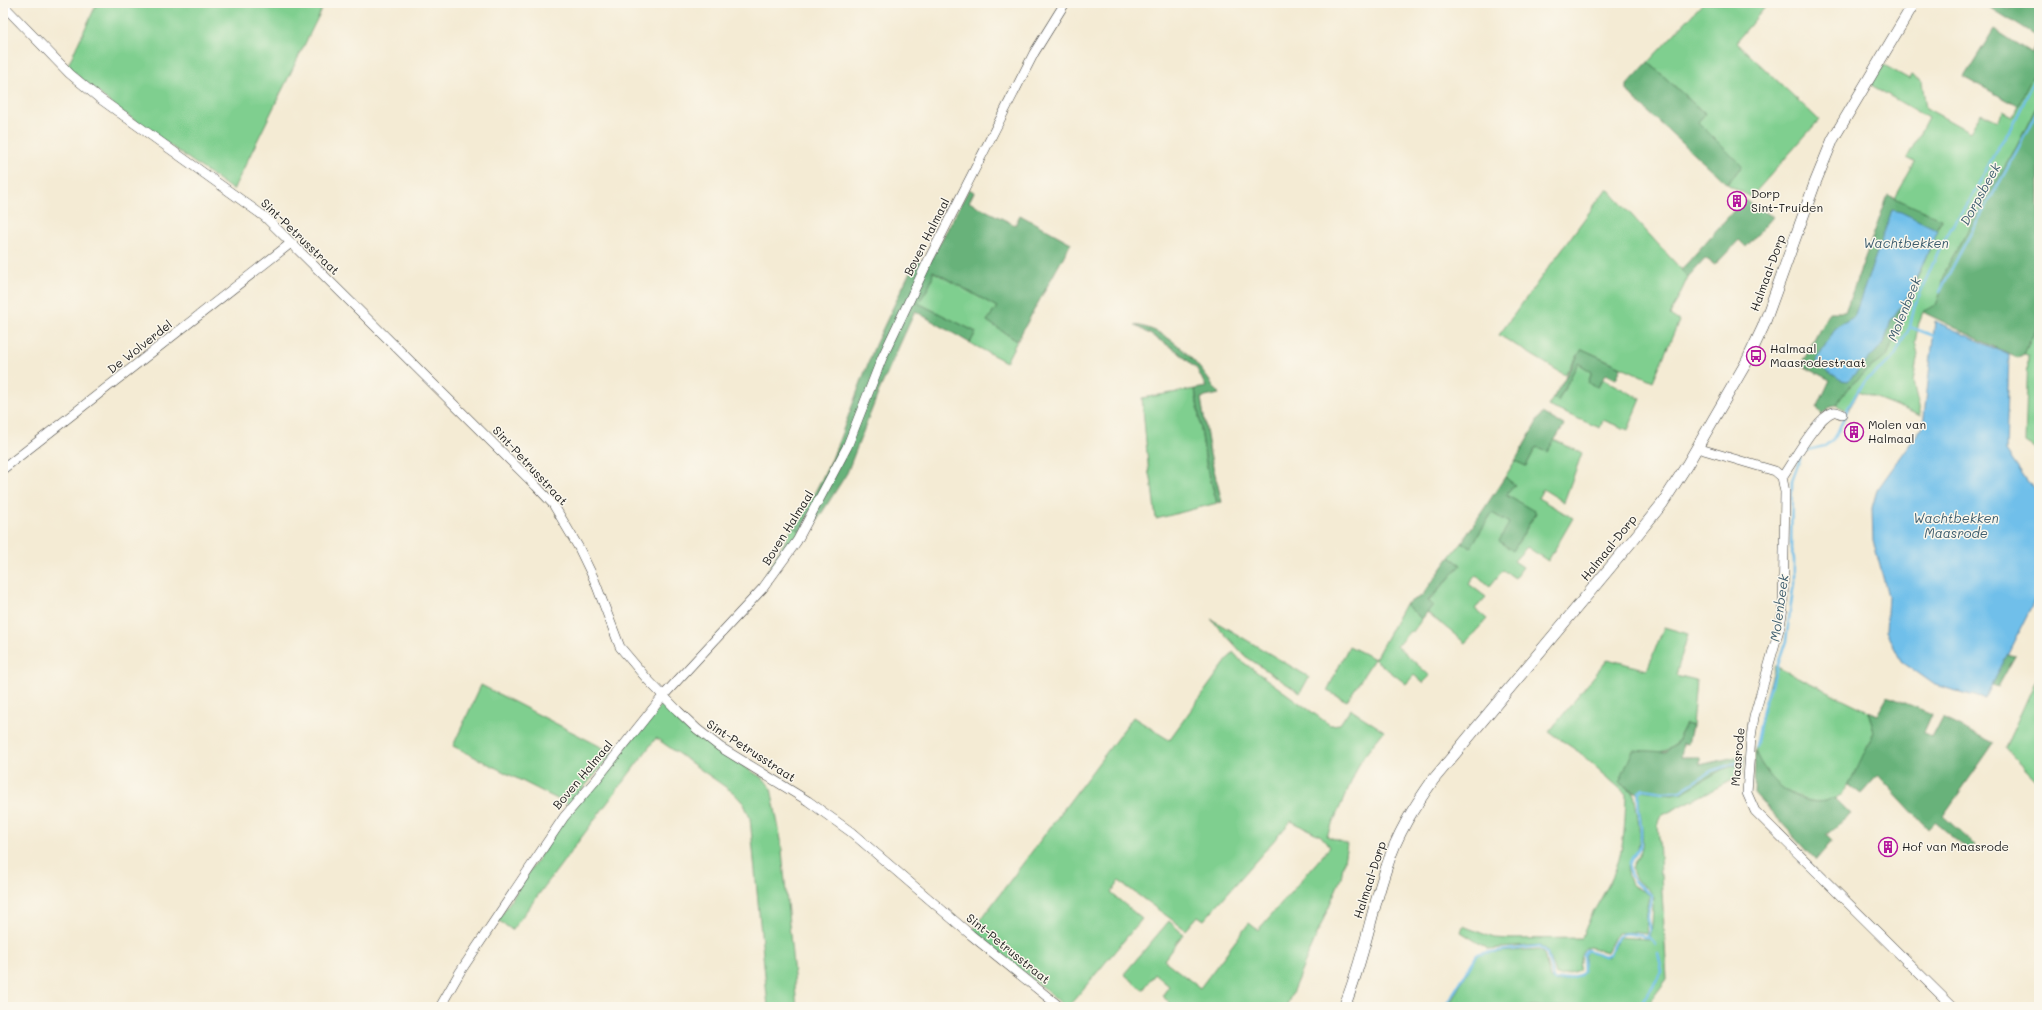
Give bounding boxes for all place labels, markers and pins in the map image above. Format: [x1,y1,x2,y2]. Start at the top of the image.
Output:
place label: Dorp Sint-Truiden [1751,185,1823,215]
building icon: Dorp Sint-Truiden [1726,190,1748,212]
place label: Halmaal Maasrodestraat [1770,340,1866,370]
bus stop icon: Halmaal Maasrodestraat [1745,345,1767,367]
place label: Molen van Halmaal [1868,416,1926,446]
building icon: Molen van Halmaal [1843,421,1865,443]
building icon: Hof van Maasrode [1877,836,1899,858]
place label: Hof van Maasrode [1902,838,2009,854]

